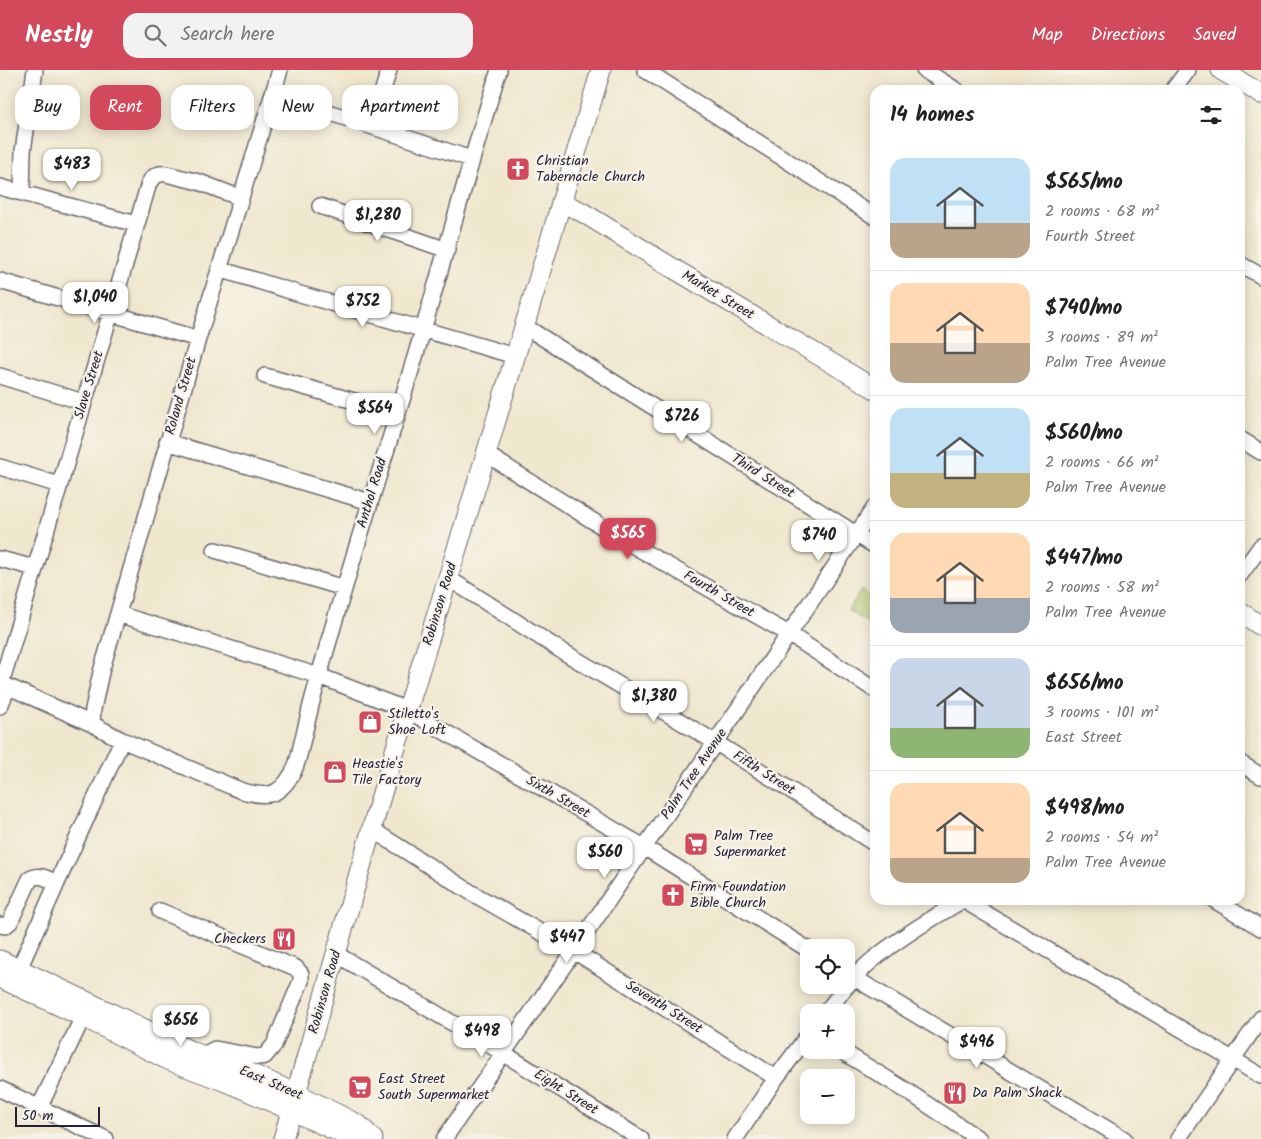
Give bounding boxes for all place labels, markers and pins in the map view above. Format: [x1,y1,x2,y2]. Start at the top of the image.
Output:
pin: $483 [42,148,102,191]
place label: Christian Tabernacle Church [536,150,645,188]
church icon: Christian Tabernacle Church [505,156,531,182]
pin: $1,280 [337,200,419,242]
pin: $1,040 [54,282,136,324]
pin: $752 [333,286,393,328]
pin: $564 [345,392,405,435]
pin: $726 [652,400,712,443]
pin: $565 [598,518,658,560]
pin: $740 [789,520,849,562]
pin: $1,380 [613,680,695,723]
place label: Stiletto's Shoe Loft [388,703,446,741]
shop icon: Stiletto's Shoe Loft [357,709,383,735]
place label: Heastie's Tile Factory [352,753,422,791]
shop icon: Heastie's Tile Factory [322,759,348,785]
place label: Palm Tree Supermarket [714,825,787,863]
supermarket icon: Palm Tree Supermarket [683,831,709,857]
pin: $560 [575,836,635,879]
place label: Firm Foundation Bible Church [690,876,786,914]
church icon: Firm Foundation Bible Church [660,882,686,908]
pin: $447 [537,922,597,964]
restaurant icon: Checkers [271,926,297,952]
place label: Checkers [214,928,266,950]
pin: $656 [151,1004,211,1047]
pin: $498 [452,1016,512,1058]
pin: $496 [947,1026,1007,1069]
place label: East Street South Supermarket [378,1068,490,1106]
supermarket icon: East Street South Supermarket [347,1074,373,1100]
restaurant icon: Da Palm Shack [942,1080,968,1106]
place label: Da Palm Shack [972,1082,1062,1104]

